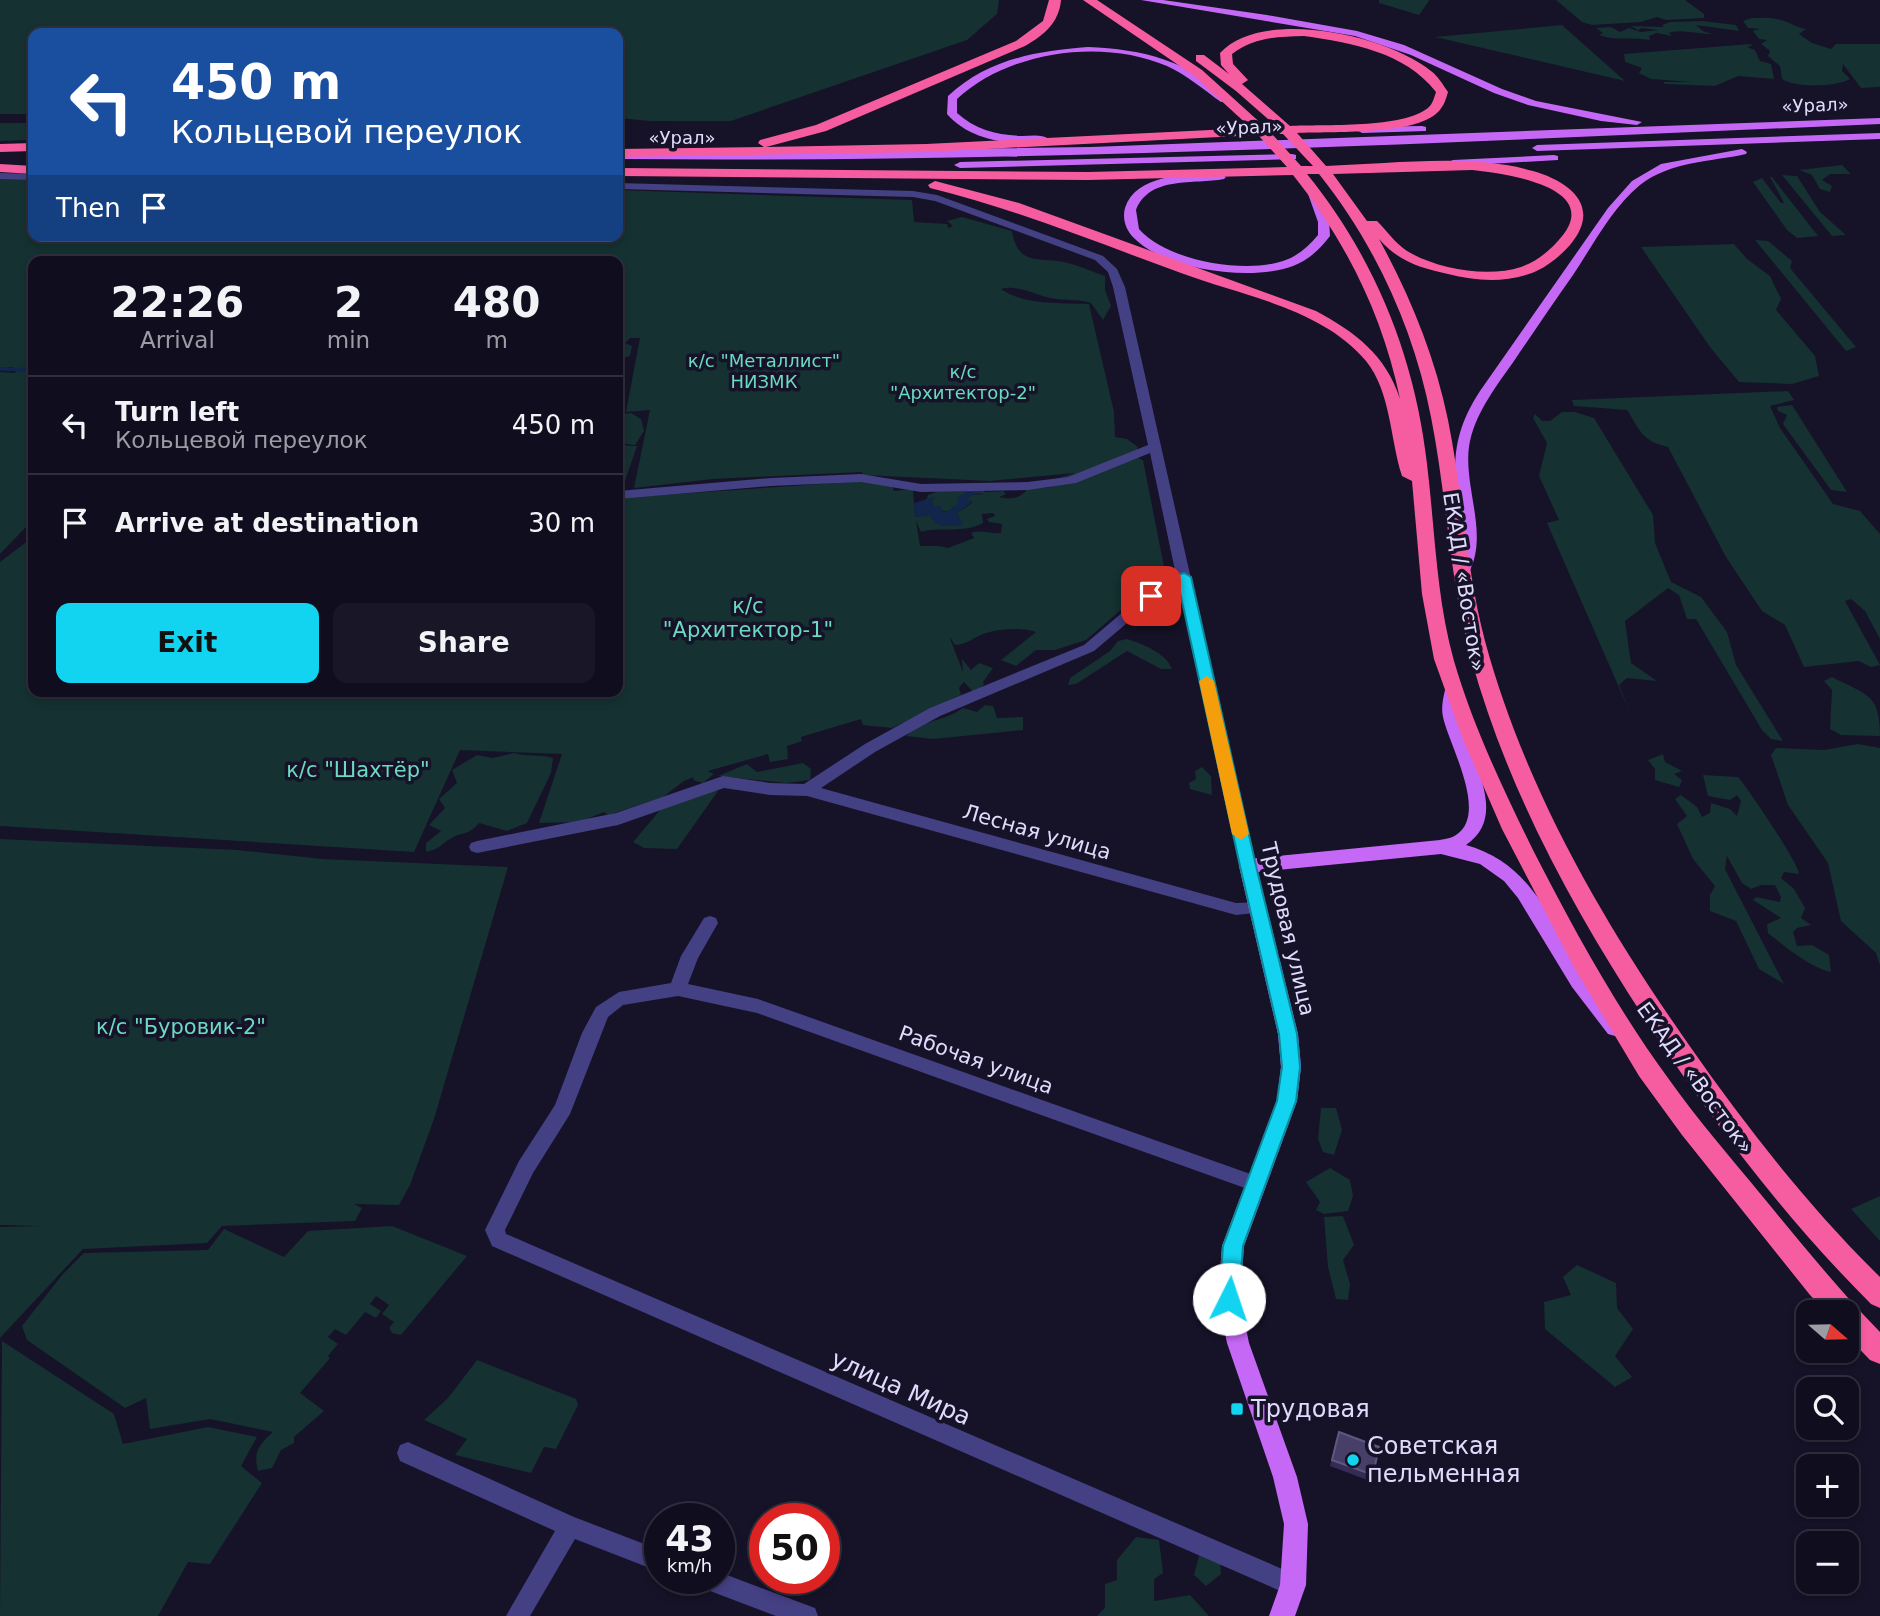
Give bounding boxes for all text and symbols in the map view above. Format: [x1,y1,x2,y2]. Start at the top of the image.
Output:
text: 450 m [171,54,341,111]
icon: left [56,56,147,147]
street label: «Урал» [1781,93,1849,117]
text: Кольцевой переулок [171,113,522,151]
street label: «Урал» [1215,115,1283,139]
street label: «Урал» [649,127,715,148]
icon: arrive [135,189,173,227]
text: Then [56,193,121,223]
text: 22:26 [111,278,244,327]
text: 2 [334,278,363,327]
text: 480 [453,278,540,327]
text: Arrival [140,327,215,353]
text: min [327,327,370,353]
text: m [485,327,508,353]
park label: к/с "Металлист" НИЗМК [688,350,840,392]
park label: к/с "Архитектор-2" [890,361,1036,403]
text: Turn left [115,397,239,427]
icon: left [56,406,94,444]
text: 450 m [512,410,595,440]
text: Кольцевой переулок [115,427,368,453]
street label: ЕКАД / «Восток» [1438,490,1490,674]
icon: arrive [56,504,94,542]
text: Arrive at destination [115,508,419,538]
text: 30 m [528,508,595,538]
pin [1121,566,1181,626]
icon: arrive [1132,577,1170,615]
park label: к/с "Архитектор-1" [663,594,833,642]
button: Exit [56,603,319,683]
button: Share [333,603,595,683]
park label: к/с "Шахтёр" [286,758,430,782]
street label: Лесная улица [960,799,1114,865]
street label: Трудовая улица [1256,839,1320,1018]
street label: ЕКАД / «Восток» [1632,997,1758,1159]
park label: к/с "Буровик-2" [96,1015,266,1039]
street label: Рабочая улица [896,1021,1056,1099]
position arrow [1192,1262,1266,1336]
north arrow [1796,1300,1858,1363]
map controls [1796,1300,1859,1594]
street label: улица Мира [827,1345,975,1431]
button: search [1796,1377,1859,1440]
place label: Трудовая [1250,1395,1370,1423]
marker: Трудовая [1229,1401,1245,1417]
place label: Советская пельменная [1367,1432,1520,1488]
marker: Советская пельменная [1345,1452,1361,1468]
button: + [1796,1454,1859,1517]
speed limit sign: 50 [749,1503,840,1594]
text: 43 [665,1519,714,1559]
button: − [1796,1531,1859,1594]
text: km/h [667,1555,712,1576]

